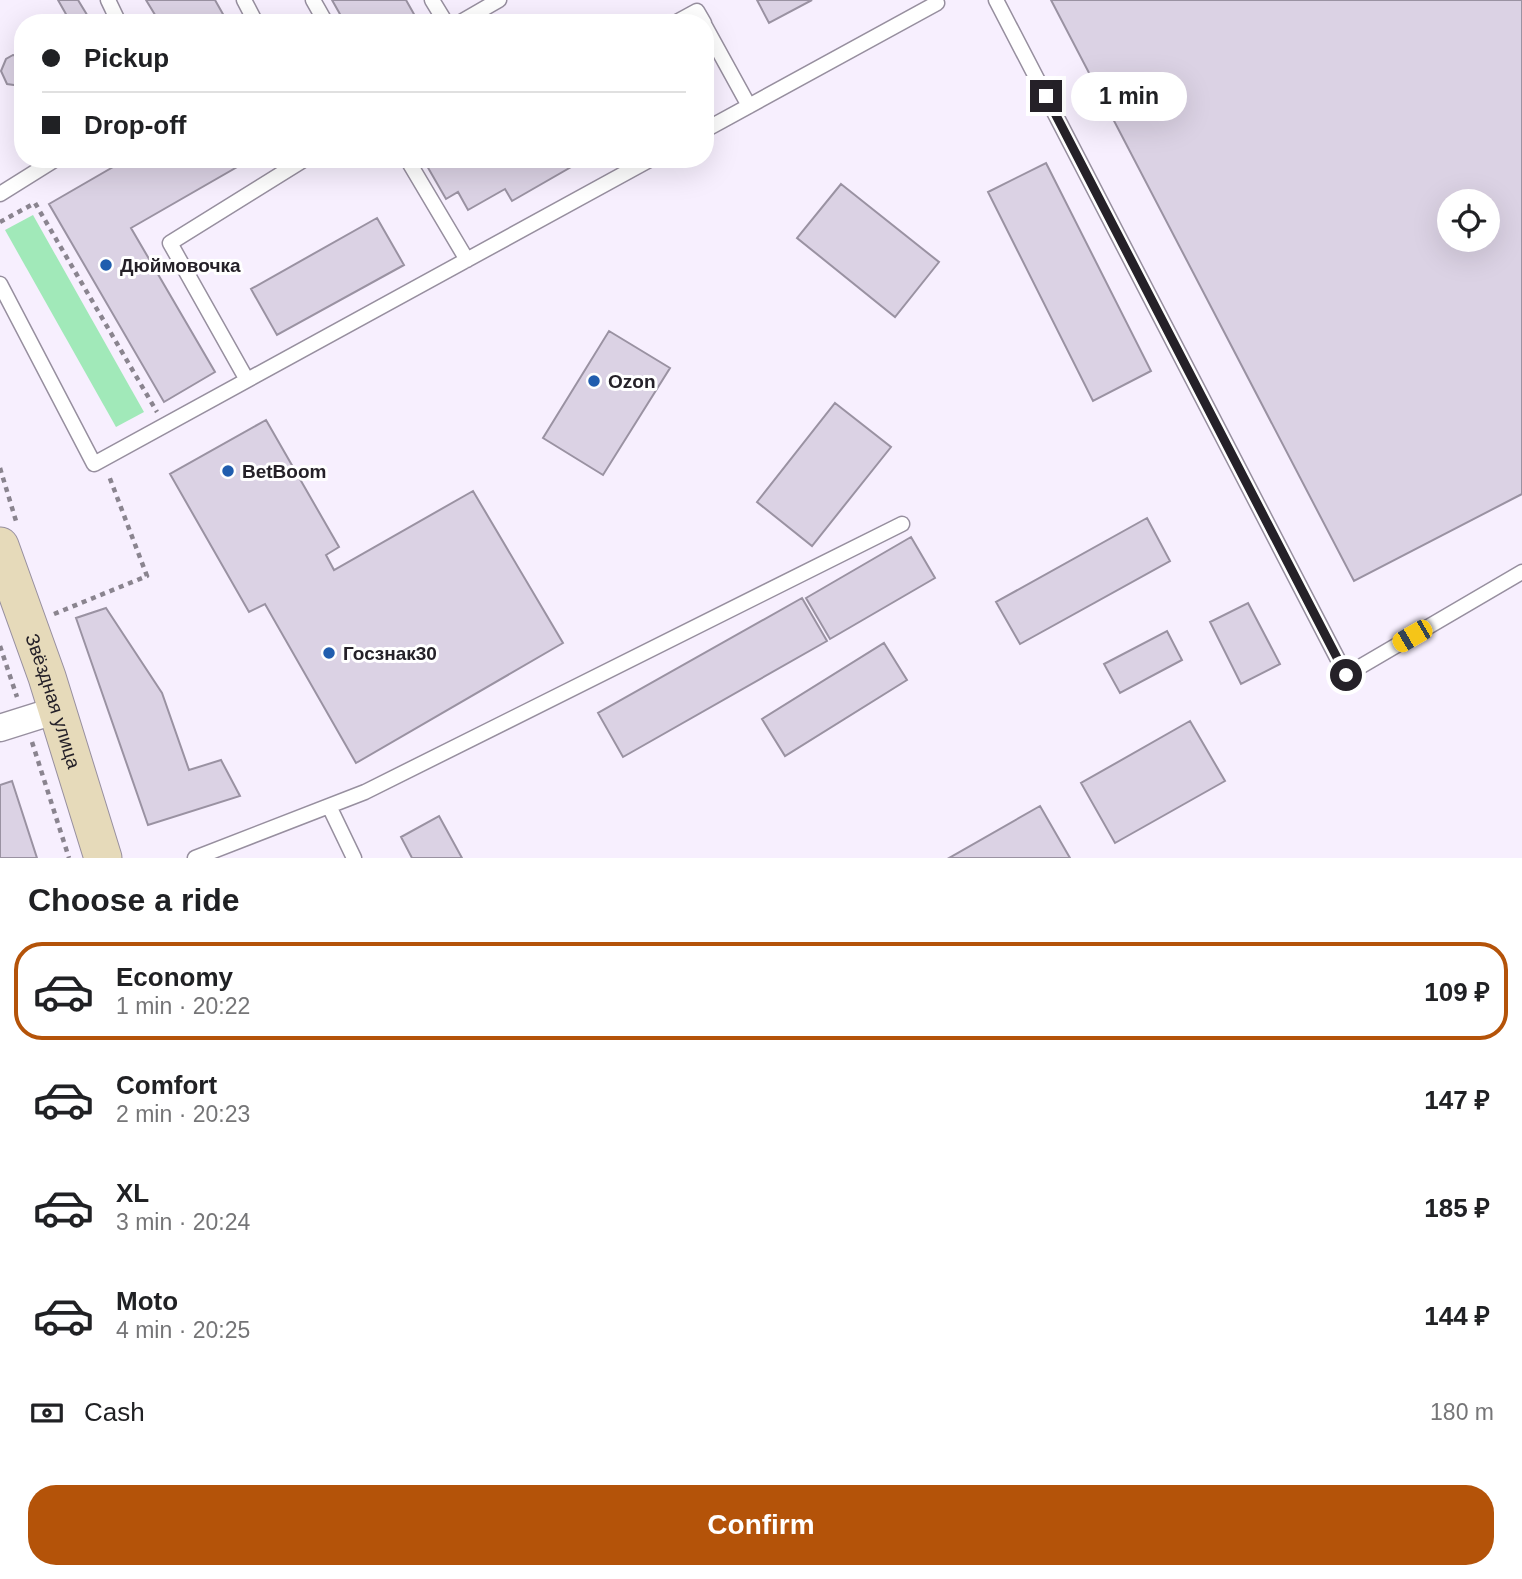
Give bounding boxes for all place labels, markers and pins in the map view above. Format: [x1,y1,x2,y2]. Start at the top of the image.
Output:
place label: Дюймовочка [120,255,241,276]
marker: Дюймовочка [98,257,114,273]
place label: Ozon [608,371,656,392]
marker: Ozon [586,373,602,389]
place label: BetBoom [242,461,326,482]
marker: BetBoom [220,463,236,479]
place label: Госзнак30 [343,643,437,664]
marker: Госзнак30 [321,645,337,661]

